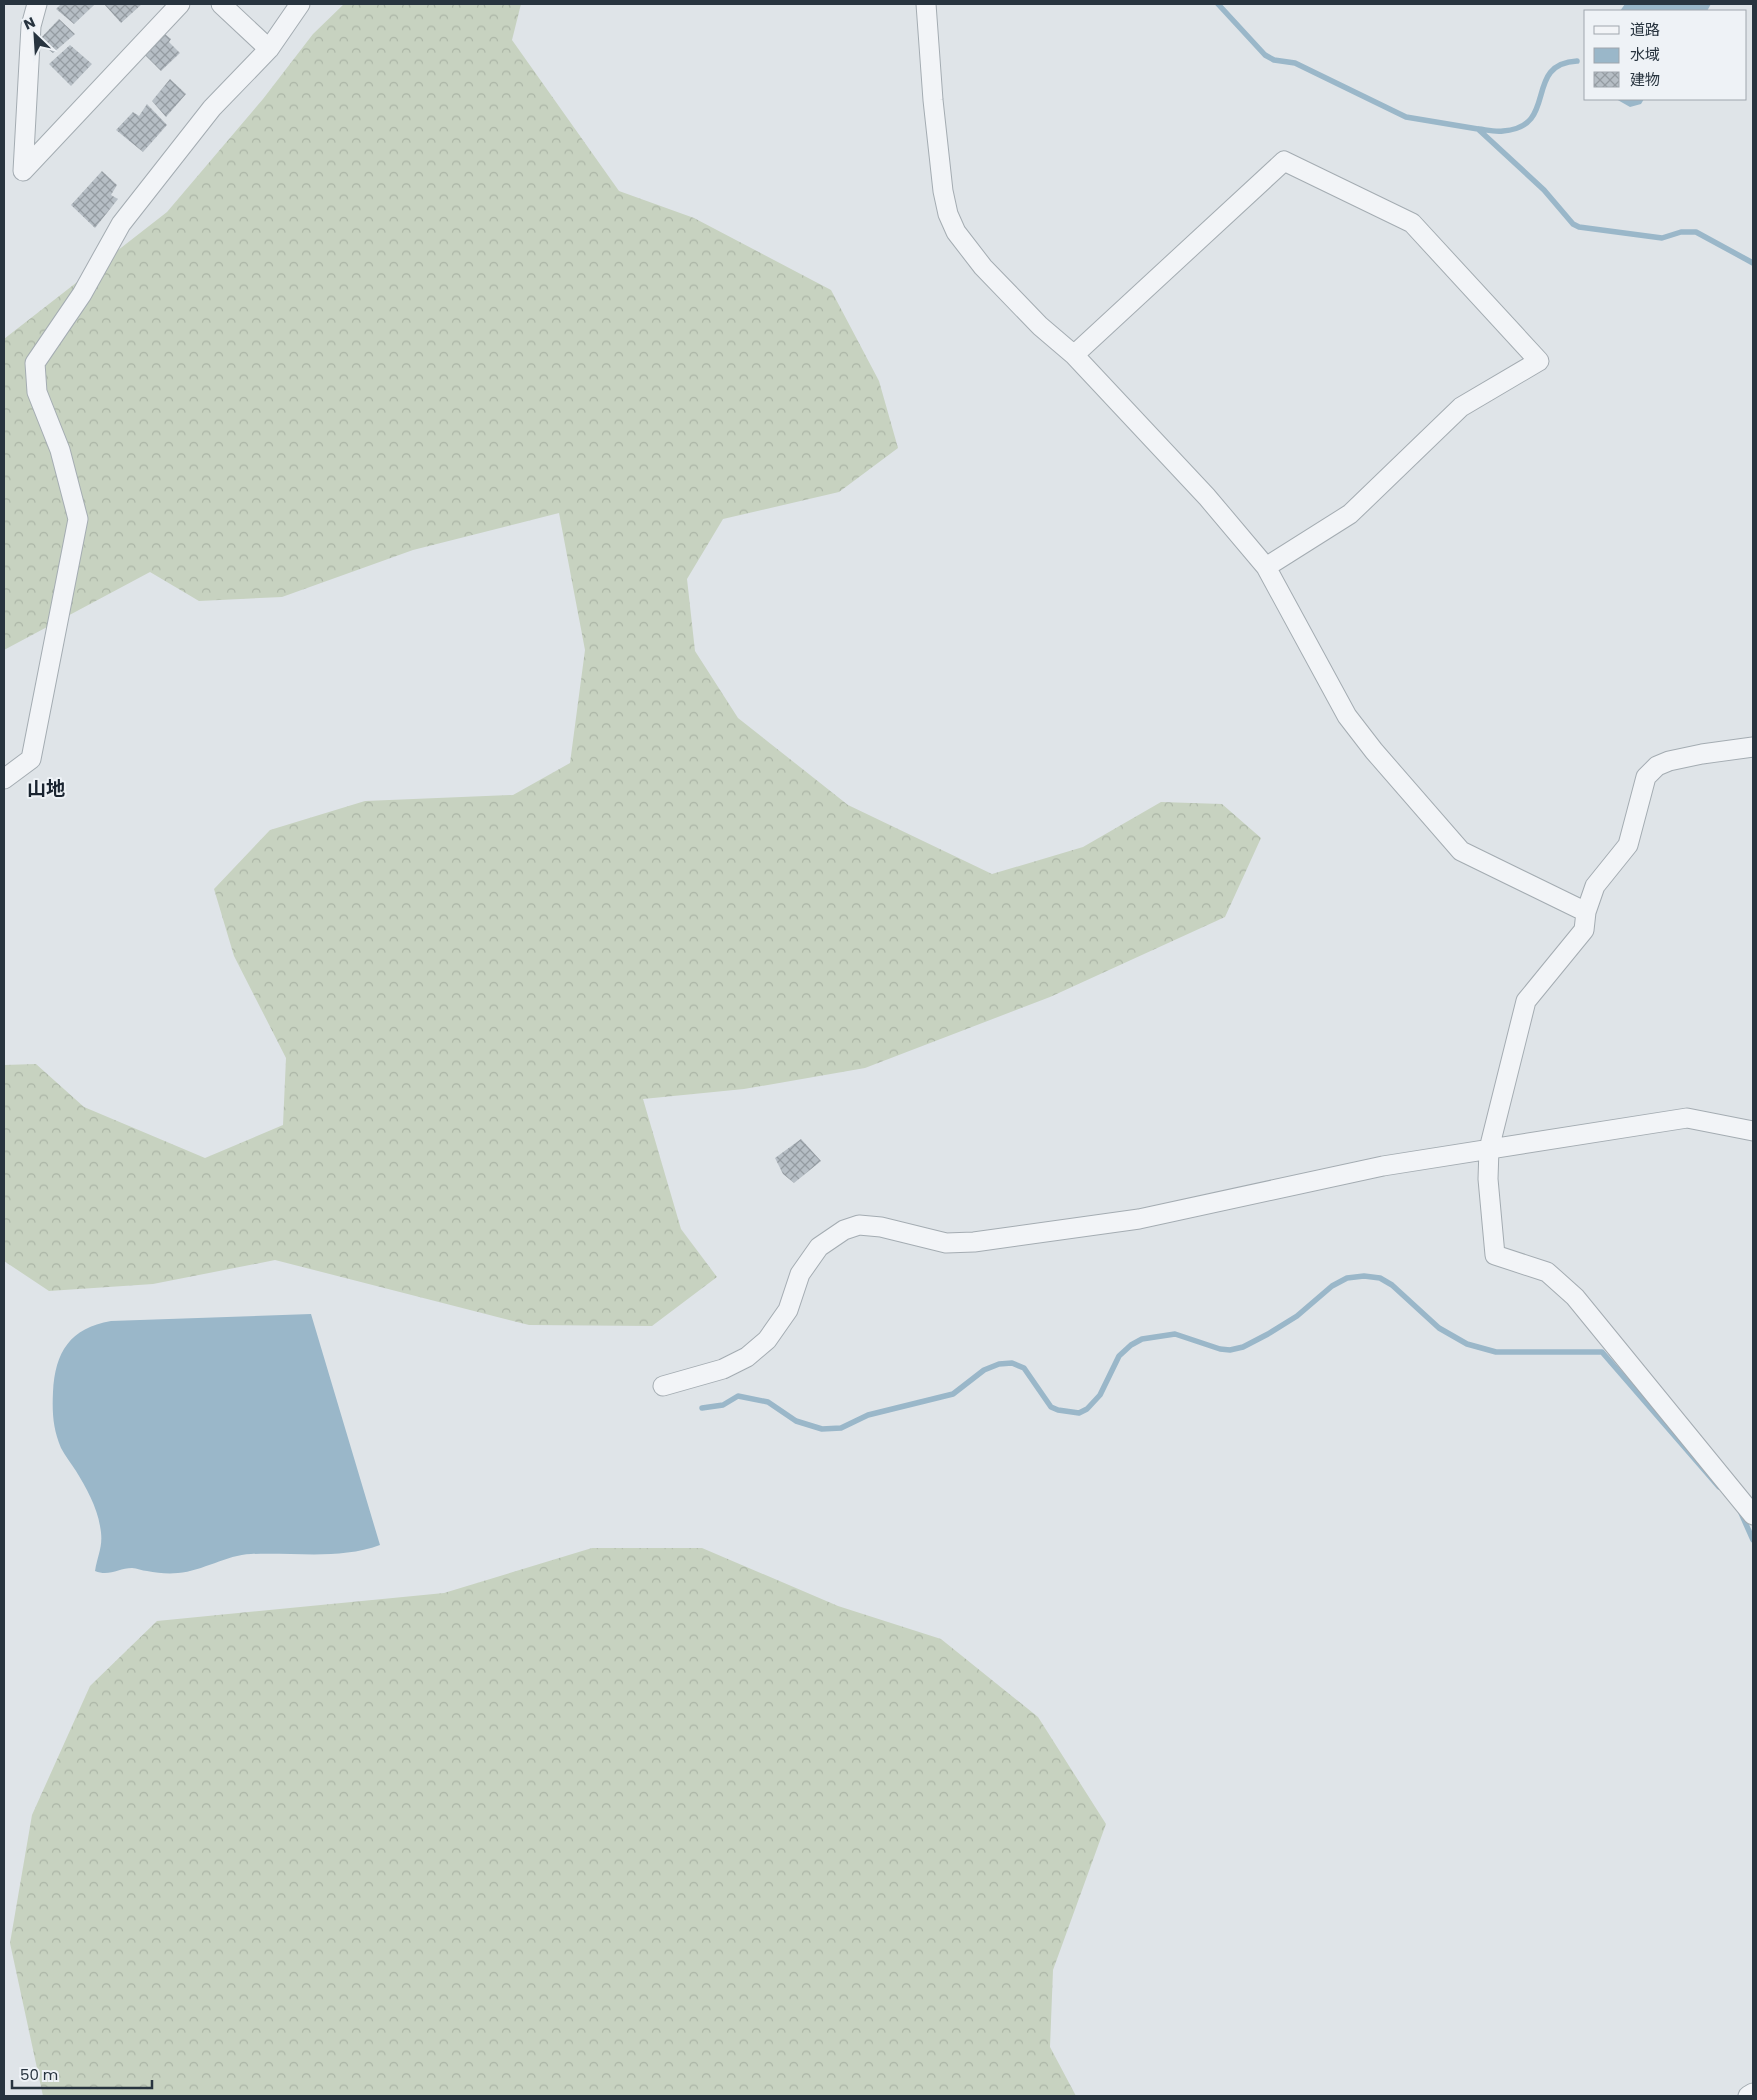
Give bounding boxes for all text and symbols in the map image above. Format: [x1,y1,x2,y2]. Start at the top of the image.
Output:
north arrow [10,10,60,60]
legend [1584,10,1747,100]
text: N [21,12,39,35]
text: 道路 [1630,19,1660,40]
text: 水域 [1630,44,1660,65]
text: 建物 [1630,69,1660,90]
district label: 山地 [27,775,65,802]
scale bar [12,2058,152,2090]
text: 50 m [20,2064,58,2085]

